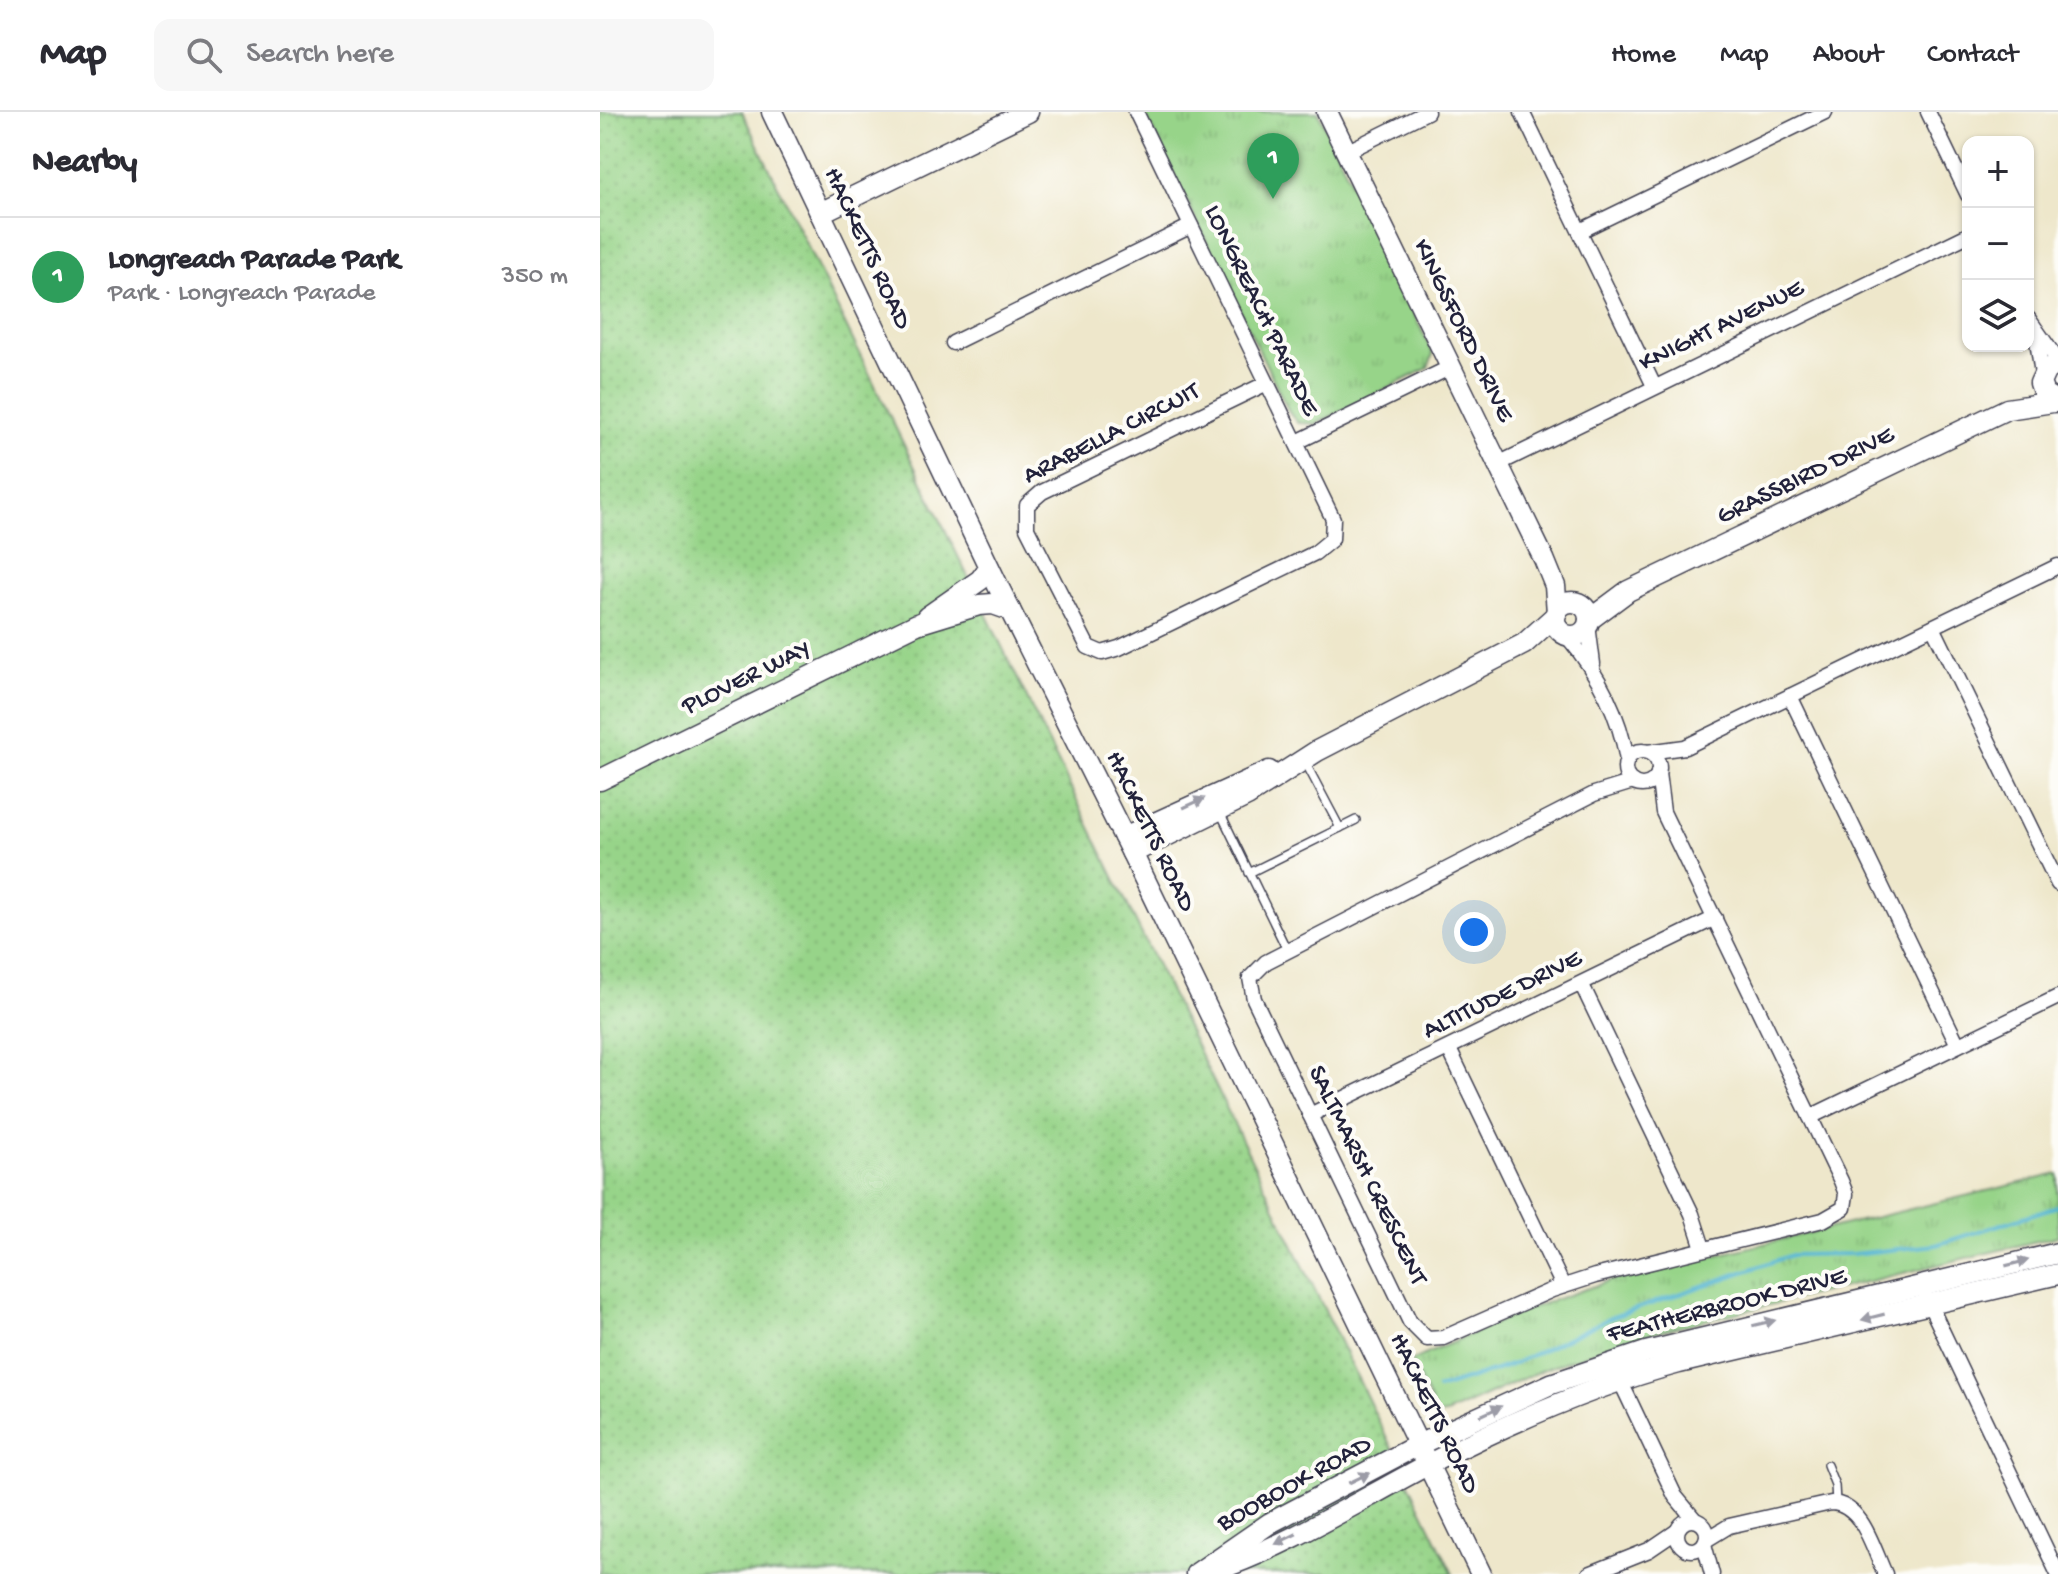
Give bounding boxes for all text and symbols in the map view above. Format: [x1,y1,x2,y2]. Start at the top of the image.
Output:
search box [154,19,714,91]
text: Map [40,33,106,77]
icon: search [182,33,226,77]
text: Search here [246,38,394,73]
text: Home [1611,39,1676,72]
text: Map [1720,39,1769,72]
text: About [1813,39,1883,72]
text: Contact [1927,39,2018,72]
pin: 1 [1247,133,1299,199]
map controls [1962,136,2034,352]
button: + [1962,136,2034,208]
text: Nearby [32,144,137,184]
street label: HACKETTS ROAD [815,163,917,335]
street label: LONGREACH PARADE [1196,201,1325,422]
button: − [1962,208,2034,280]
street label: KINGSFORD DRIVE [1404,235,1520,428]
text: Longreach Parade Park [108,244,400,279]
text: 1 [53,262,63,293]
text: 350 m [501,262,568,293]
street label: KNIGHT AVENUE [1635,273,1810,380]
text: Park · Longreach Parade [108,279,375,310]
button: layers [1962,280,2034,352]
street label: ARABELLA CIRCUIT [1019,377,1206,493]
street label: GRASSBIRD DRIVE [1712,420,1900,533]
street label: PLOVER WAY [677,634,816,724]
street label: HACKETTS ROAD [1097,747,1201,917]
one-way arrow [1182,796,1205,810]
your location [1454,912,1494,952]
street label: ALTITUDE DRIVE [1419,944,1588,1048]
street label: SALTMARSH CRESCENT [1299,1061,1433,1292]
one-way arrow [2005,1256,2030,1269]
street label: FEATHERBROOK DRIVE [1603,1262,1851,1352]
one-way arrow [1860,1312,1885,1324]
one-way arrow [1752,1316,1777,1329]
street label: HACKETTS ROAD [1381,1329,1485,1499]
one-way arrow [1479,1404,1502,1418]
street label: BOOBOOK ROAD [1212,1430,1377,1541]
one-way arrow [1348,1471,1371,1485]
one-way arrow [1274,1532,1297,1546]

